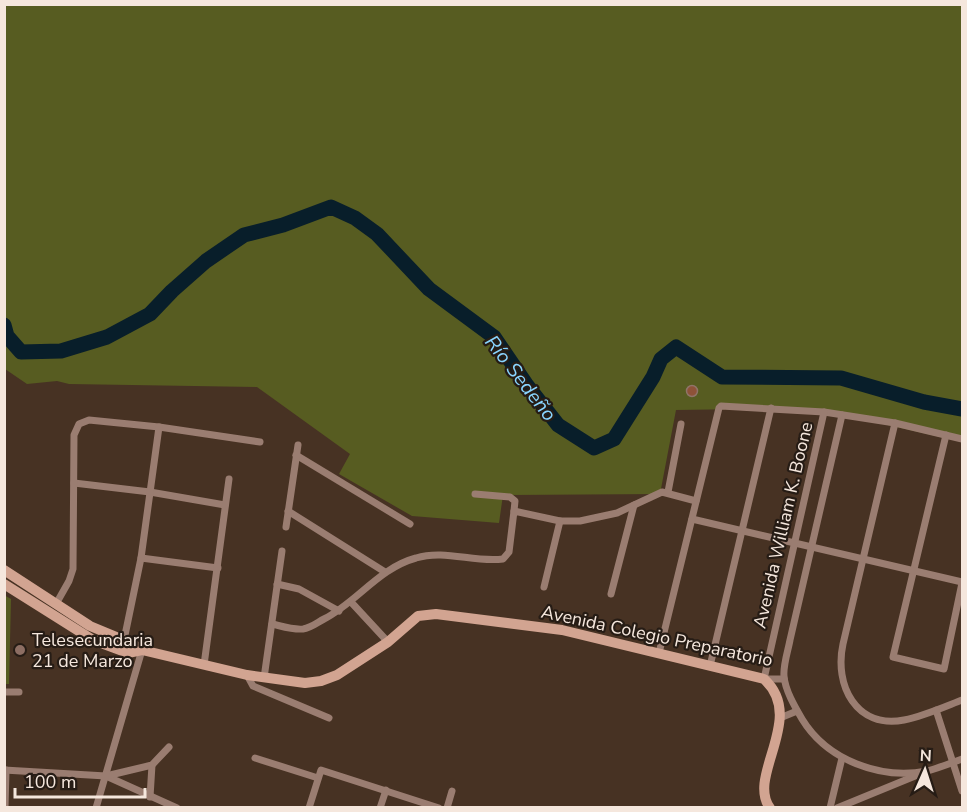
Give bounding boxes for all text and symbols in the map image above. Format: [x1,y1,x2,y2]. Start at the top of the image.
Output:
water label: Río Sedeño [479,330,563,427]
street label: Avenida William K. Boone [748,419,818,631]
street label: Avenida Colegio Preparatorio [539,600,775,672]
place label: Telesecundaria 21 de Marzo [32,628,153,673]
marker: Telesecundaria 21 de Marzo [13,643,27,657]
north arrow [895,740,955,800]
text: N [919,745,932,767]
scale bar [15,761,146,799]
text: 100 m [24,770,76,794]

